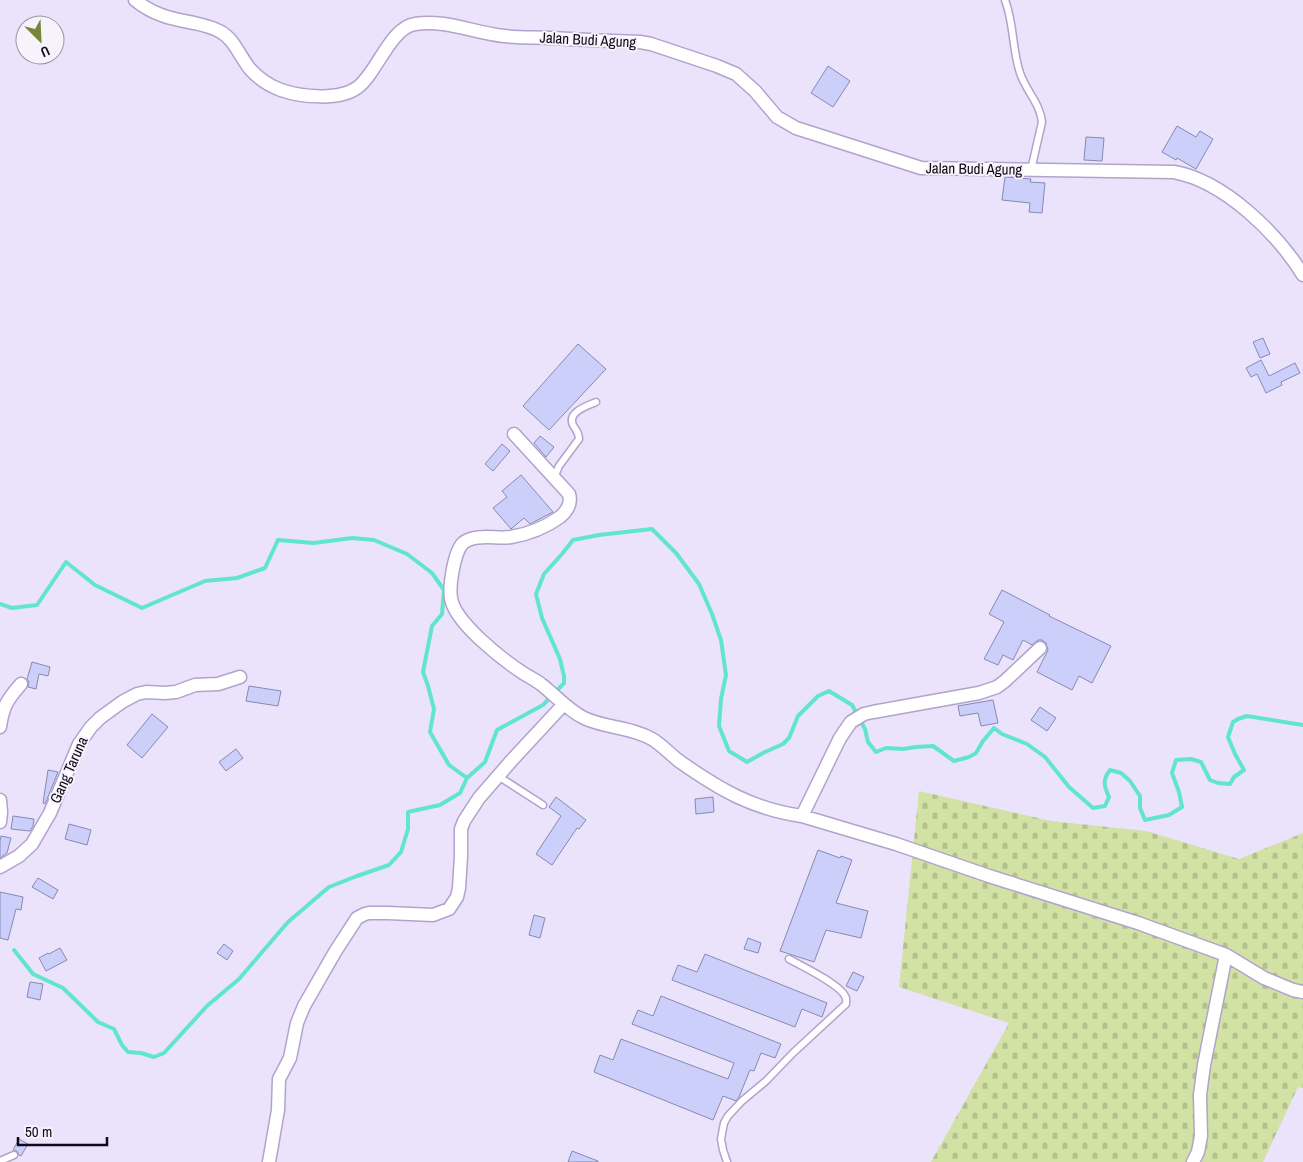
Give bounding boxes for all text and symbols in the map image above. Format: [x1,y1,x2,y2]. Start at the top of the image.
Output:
north arrow [15,15,65,65]
street label: Jalan Budi Agung [539,26,637,53]
text: U [38,42,53,62]
street label: Jalan Budi Agung [926,157,1023,180]
street label: Gang Taruna [44,733,93,807]
scale bar [18,1114,106,1146]
text: 50 m [25,1121,52,1142]

